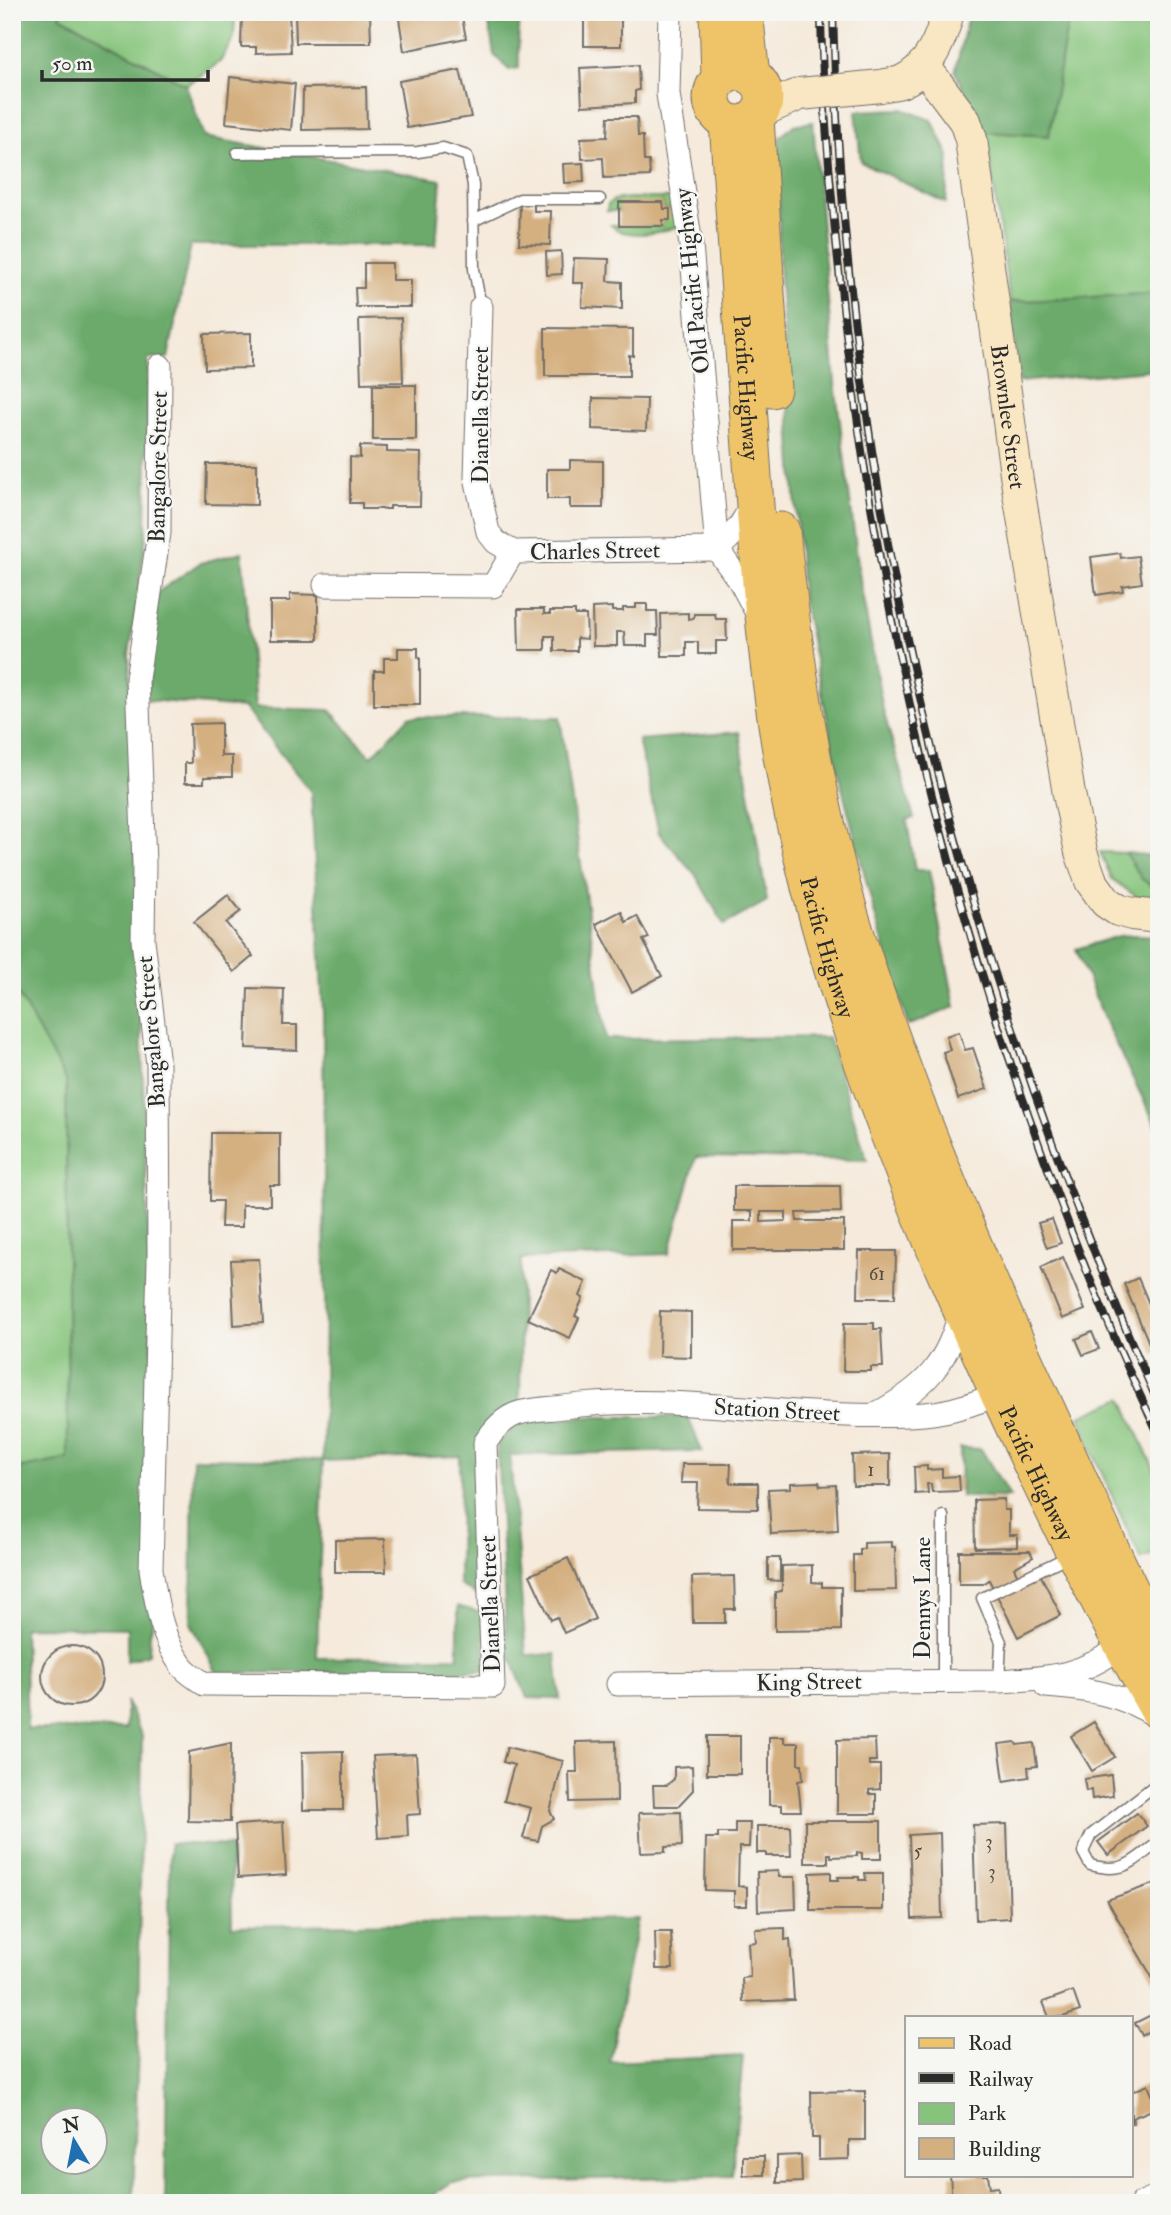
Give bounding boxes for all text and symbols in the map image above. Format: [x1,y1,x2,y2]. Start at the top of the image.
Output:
scale bar [42,38,208,82]
text: 50 m [52,50,93,77]
street label: Old Pacific Highway [668,186,716,375]
street label: Pacific Highway [727,314,766,462]
street label: Brownlee Street [984,342,1033,491]
street label: Dianella Street [466,346,495,484]
street label: Bangalore Street [142,391,174,543]
street label: Charles Street [530,535,660,567]
street label: Pacific Highway [793,873,862,1023]
street label: Bangalore Street [130,955,172,1109]
house number: 61 [869,1262,885,1286]
street label: Station Street [713,1392,841,1428]
street label: Pacific Highway [992,1401,1081,1546]
house number: 1 [868,1458,874,1482]
street label: Dianella Street [473,1535,507,1673]
street label: Dennys Lane [908,1536,937,1659]
street label: King Street [756,1667,862,1697]
house number: 3 [985,1830,993,1854]
house number: 5 [914,1839,923,1863]
house number: 3 [988,1860,996,1884]
legend [905,2016,1132,2176]
text: Road [968,2030,1013,2057]
text: Railway [968,2066,1034,2093]
text: Park [968,2100,1006,2127]
north arrow [38,2106,108,2176]
text: N [60,2112,83,2139]
text: Building [968,2136,1041,2163]

